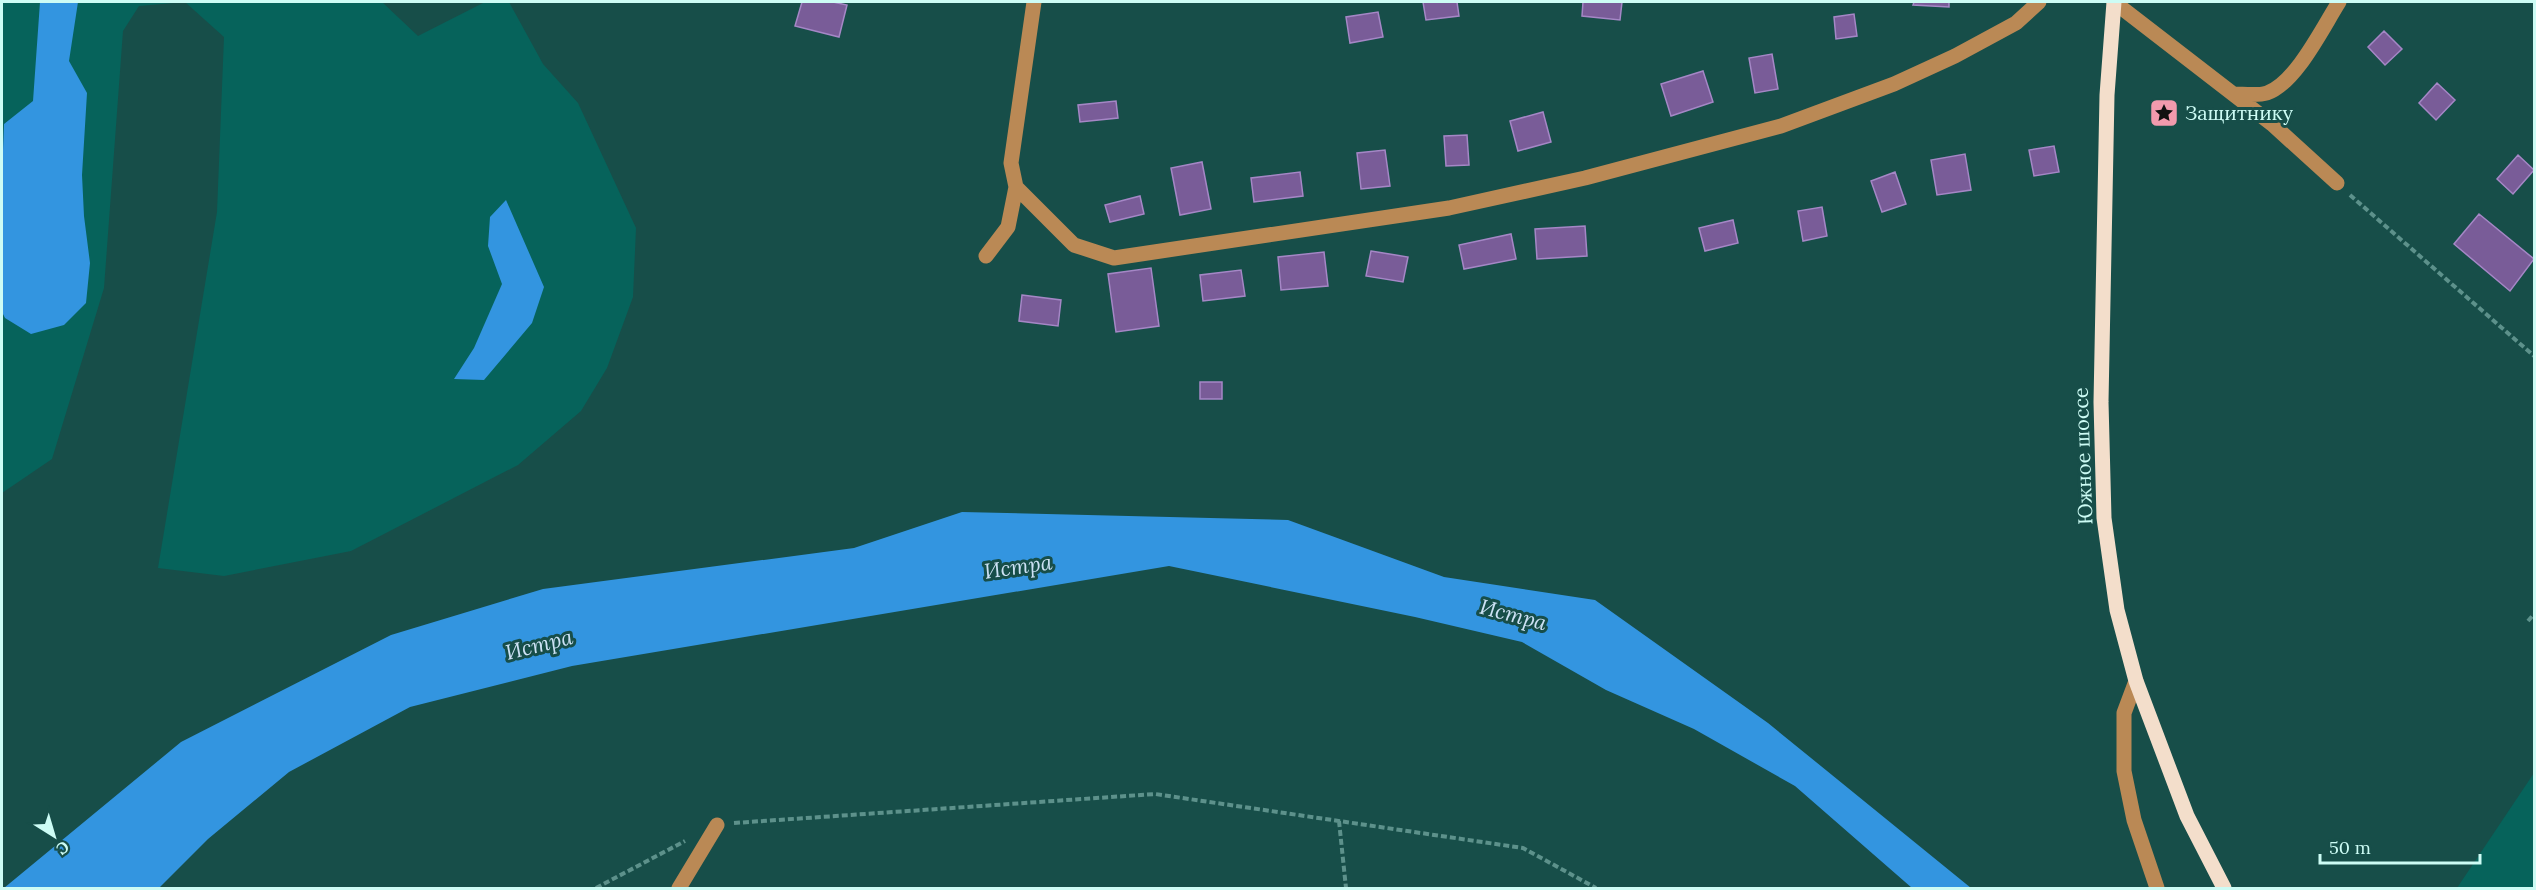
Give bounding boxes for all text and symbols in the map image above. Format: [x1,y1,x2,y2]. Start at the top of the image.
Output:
place icon: Защитнику [2148,97,2180,129]
place label: Защитнику [2185,100,2294,125]
street label: Южное шоссе [2068,387,2097,525]
water label: Истра [982,548,1054,585]
water label: Истра [1477,593,1550,637]
water label: Истра [502,623,576,666]
north arrow [24,806,84,866]
scale bar [2320,827,2480,865]
text: 50 m [2329,836,2371,859]
text: С [53,837,73,859]

